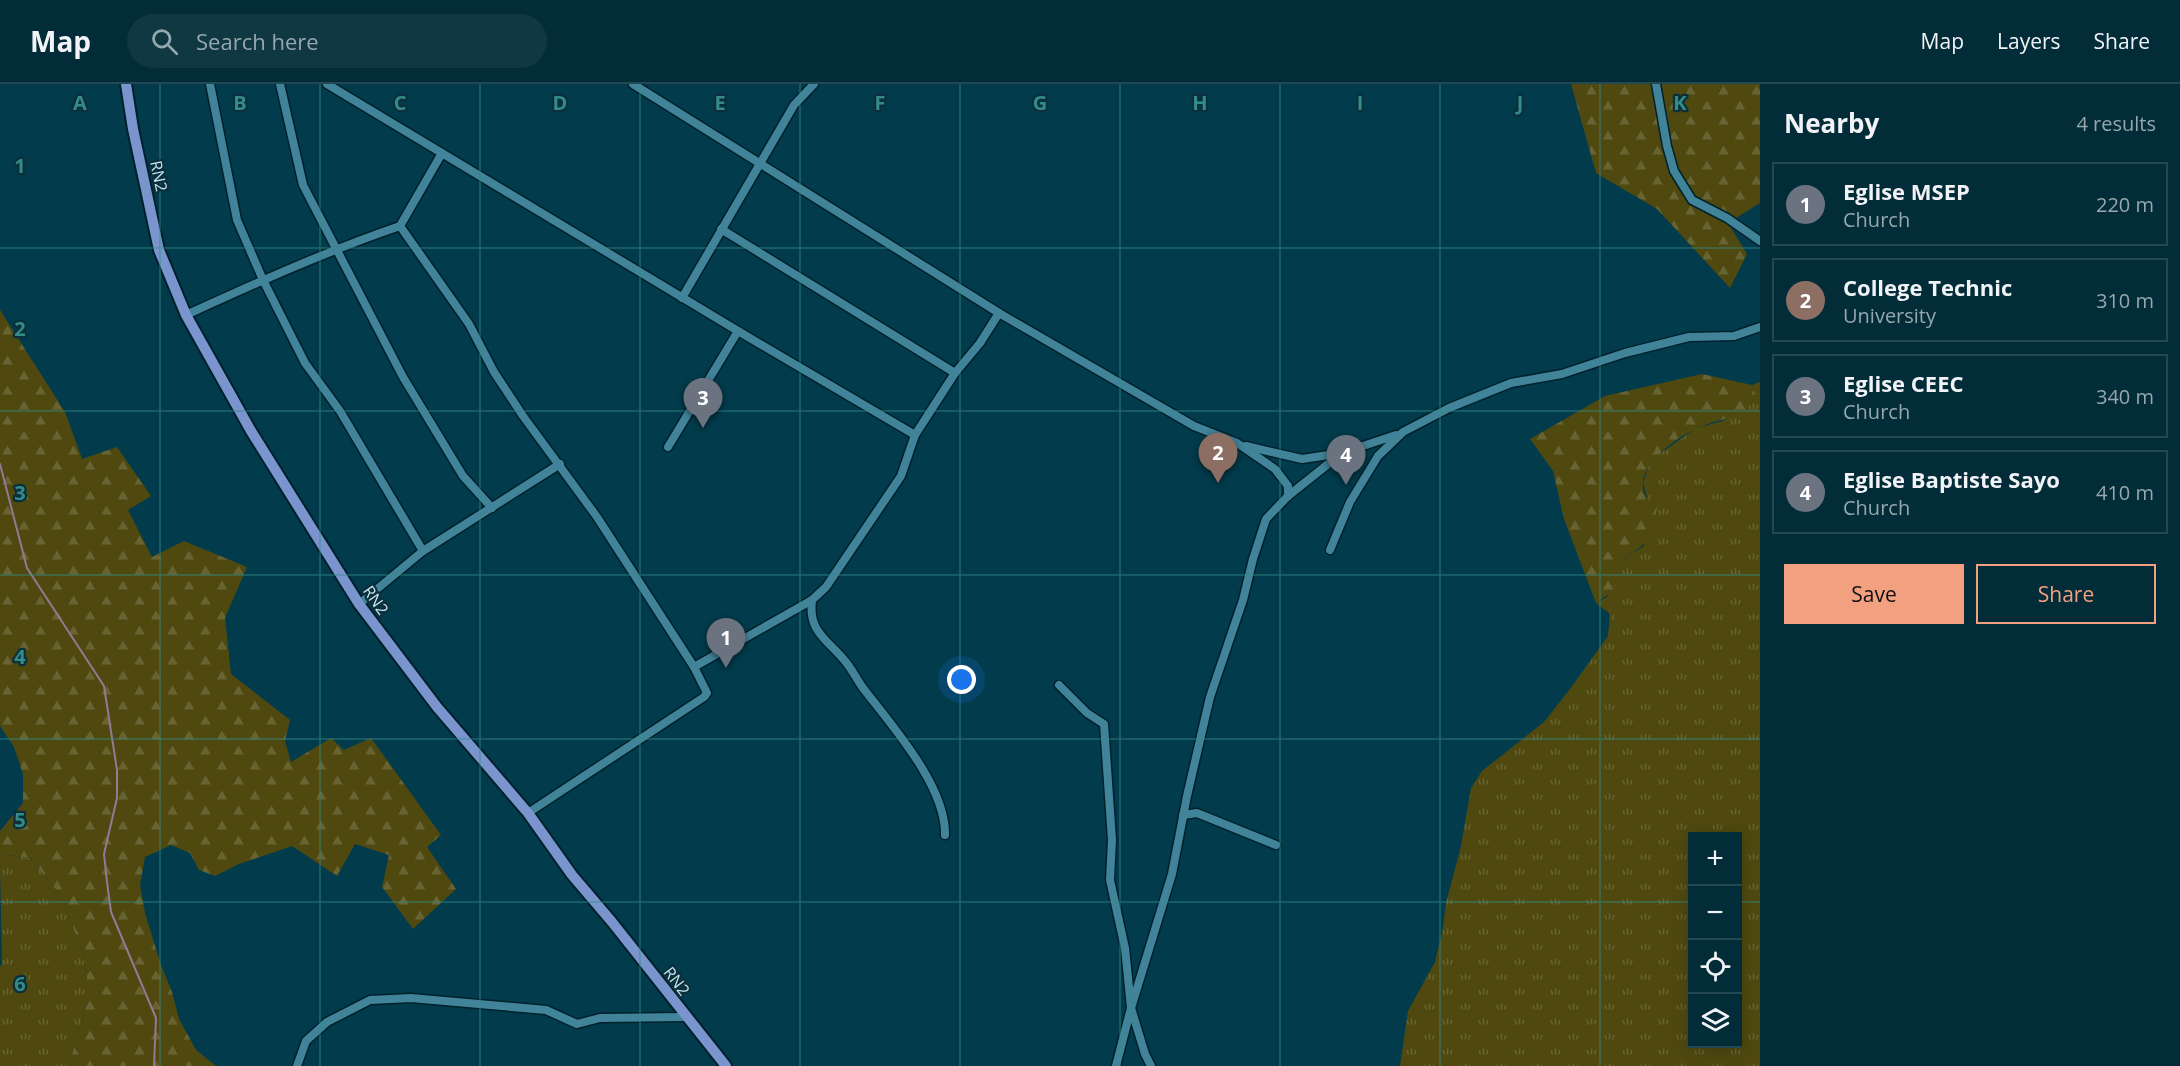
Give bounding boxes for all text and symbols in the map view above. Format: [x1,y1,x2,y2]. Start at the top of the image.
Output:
search box [127,14,547,68]
text: Map [30,22,91,60]
icon: search [148,25,181,58]
text: Search here [196,26,319,56]
text: Map [1921,27,1964,55]
text: Layers [1997,27,2061,55]
text: Share [2094,27,2150,55]
text: A [73,89,87,116]
text: B [233,89,247,116]
text: C [394,89,407,116]
text: D [553,89,567,116]
text: E [714,89,726,116]
text: F [875,89,885,116]
text: G [1033,89,1047,116]
text: H [1192,89,1208,116]
text: I [1357,89,1363,116]
text: J [1515,89,1523,116]
text: K [1673,89,1687,116]
text: Nearby [1784,105,1879,141]
text: 4 results [2076,110,2156,137]
text: 1 [14,152,26,179]
street label: RN2 [145,159,173,193]
text: Eglise MSEP [1843,176,1970,206]
text: 1 [1800,191,1811,218]
text: 220 m [2096,191,2154,218]
text: Church [1843,206,1910,233]
text: College Technic [1843,272,2012,302]
text: 2 [1800,287,1811,314]
text: 310 m [2096,287,2154,314]
text: University [1843,302,1936,329]
text: 2 [14,315,26,342]
text: Eglise CEEC [1843,368,1964,398]
pin: 3 [684,378,722,428]
text: 3 [1800,383,1811,410]
text: 340 m [2096,383,2154,410]
text: Church [1843,398,1910,425]
pin: 2 [1198,434,1238,483]
pin: 4 [1326,436,1366,485]
text: Eglise Baptiste Sayo [1843,464,2060,494]
text: 3 [14,479,26,506]
text: 4 [1800,479,1811,506]
text: 410 m [2096,479,2154,506]
text: Church [1843,494,1910,521]
button: Save [1784,564,1964,624]
button: Share [1976,564,2156,624]
street label: RN2 [358,581,394,619]
pin: 1 [706,618,746,668]
text: 4 [14,643,26,670]
your location [947,665,976,694]
text: 5 [14,806,26,833]
map controls [1688,832,1742,1048]
button: + [1688,832,1742,886]
button: − [1688,886,1742,940]
button: locate [1688,940,1742,994]
street label: RN2 [659,962,695,1000]
text: 6 [14,970,26,997]
button: layers [1688,994,1742,1048]

